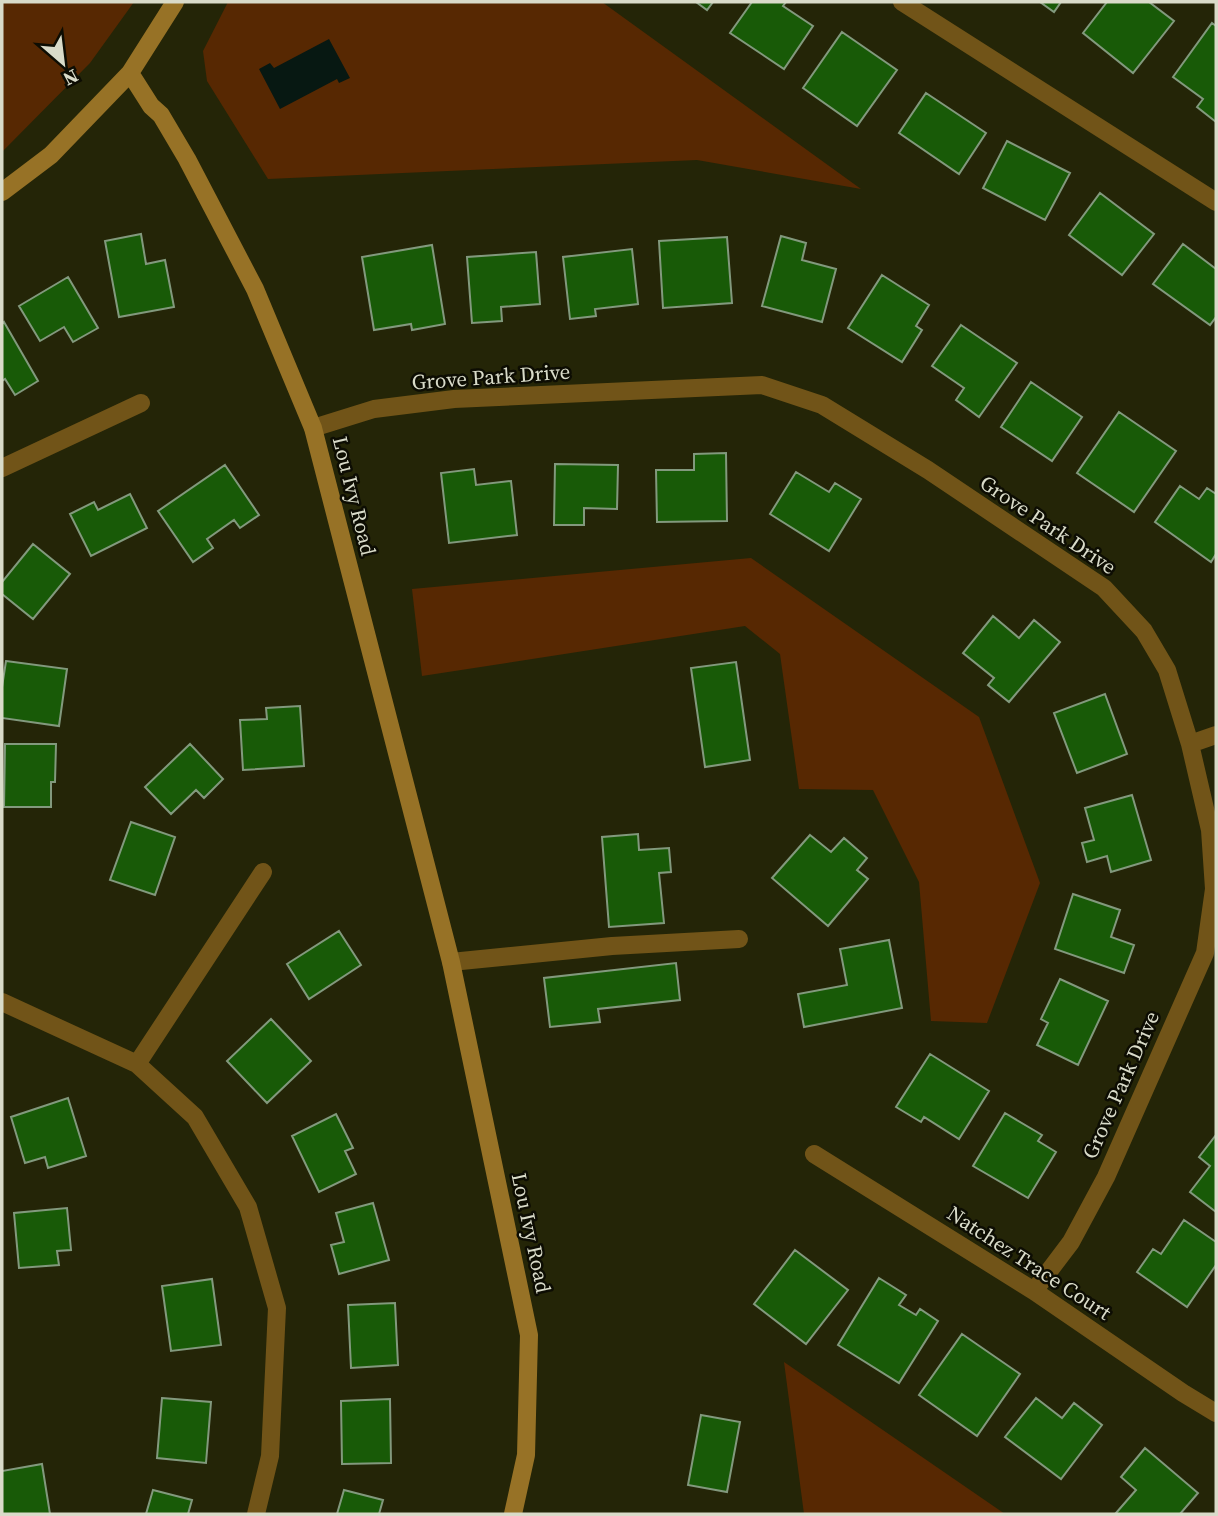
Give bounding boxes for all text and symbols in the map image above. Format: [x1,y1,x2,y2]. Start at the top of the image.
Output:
north arrow [28,28,98,98]
text: N [59,63,83,93]
street label: Grove Park Drive [411,356,571,397]
street label: Lou Ivy Road [326,433,383,559]
street label: Grove Park Drive [974,468,1122,581]
street label: Grove Park Drive [1075,1006,1166,1163]
street label: Lou Ivy Road [505,1170,558,1296]
street label: Natchez Trace Court [942,1199,1117,1327]

